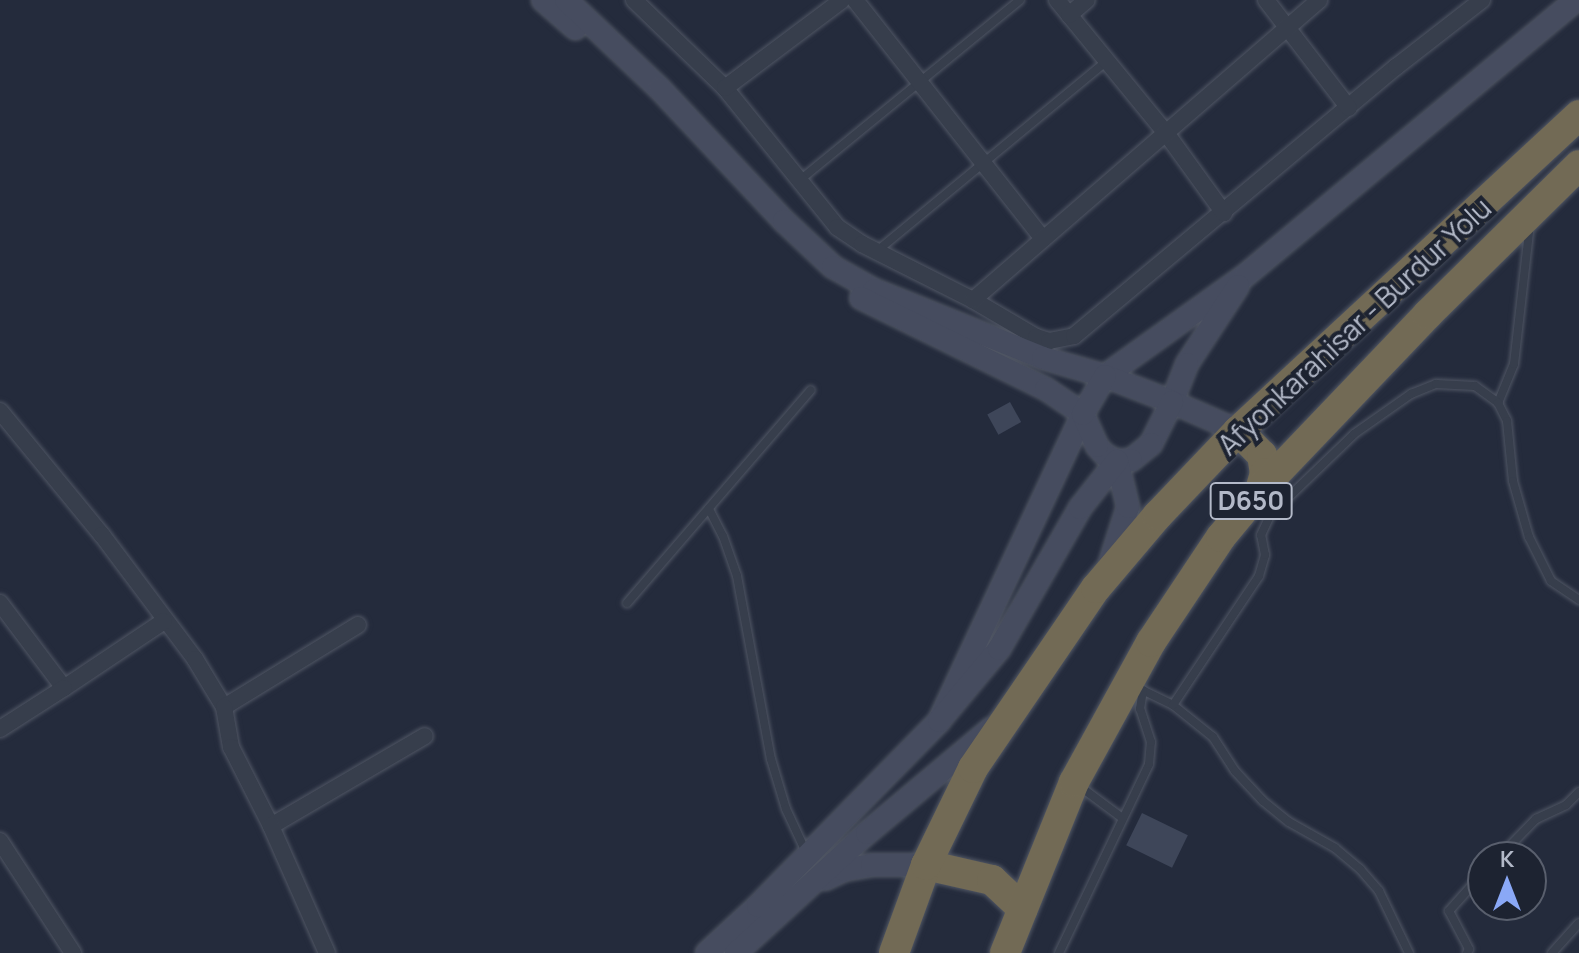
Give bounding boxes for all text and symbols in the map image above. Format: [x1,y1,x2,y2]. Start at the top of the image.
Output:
street label: Afyonkarahisar - Burdur Yolu [1211,191,1497,461]
road number: D650 [1209,479,1293,523]
north arrow [1467,841,1547,921]
text: K [1500,844,1514,874]

